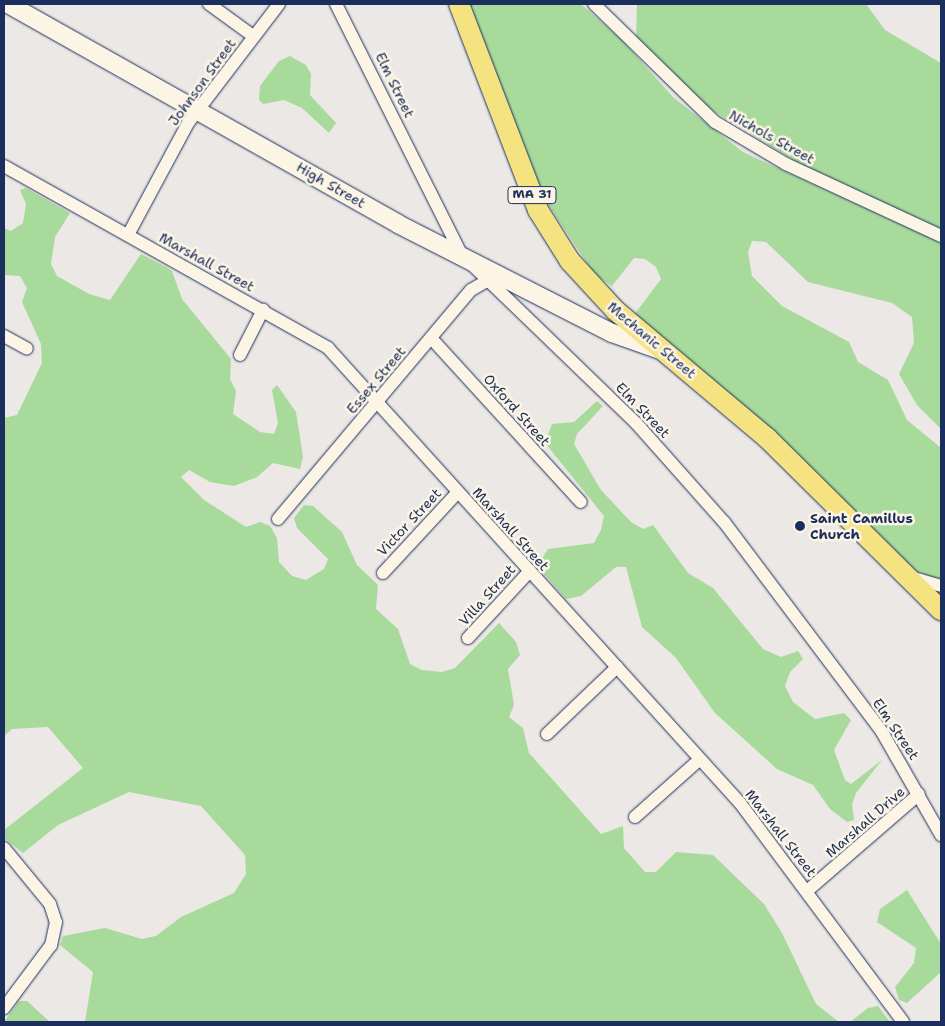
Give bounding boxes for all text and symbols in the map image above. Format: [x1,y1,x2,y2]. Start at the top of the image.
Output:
street label: Johnson Street [165,35,239,129]
street label: Elm Street [372,50,418,120]
street label: Nichols Street [726,107,818,167]
street label: High Street [293,158,369,212]
road number: MA 31 [507,186,557,204]
street label: Marshall Street [156,229,258,295]
street label: Mechanic Street [604,298,700,382]
street label: Essex Street [343,343,409,417]
street label: Oxford Street [480,370,554,450]
street label: Elm Street [612,379,674,441]
street label: Marshall Street [469,484,553,574]
street label: Victor Street [373,485,445,559]
place label: Saint Camillus Church [810,510,913,542]
marker: Saint Camillus Church [794,520,806,532]
street label: Villa Street [455,561,519,629]
street label: Elm Street [869,695,923,763]
street label: Marshall Drive [822,783,908,861]
street label: Marshall Street [742,786,820,880]

